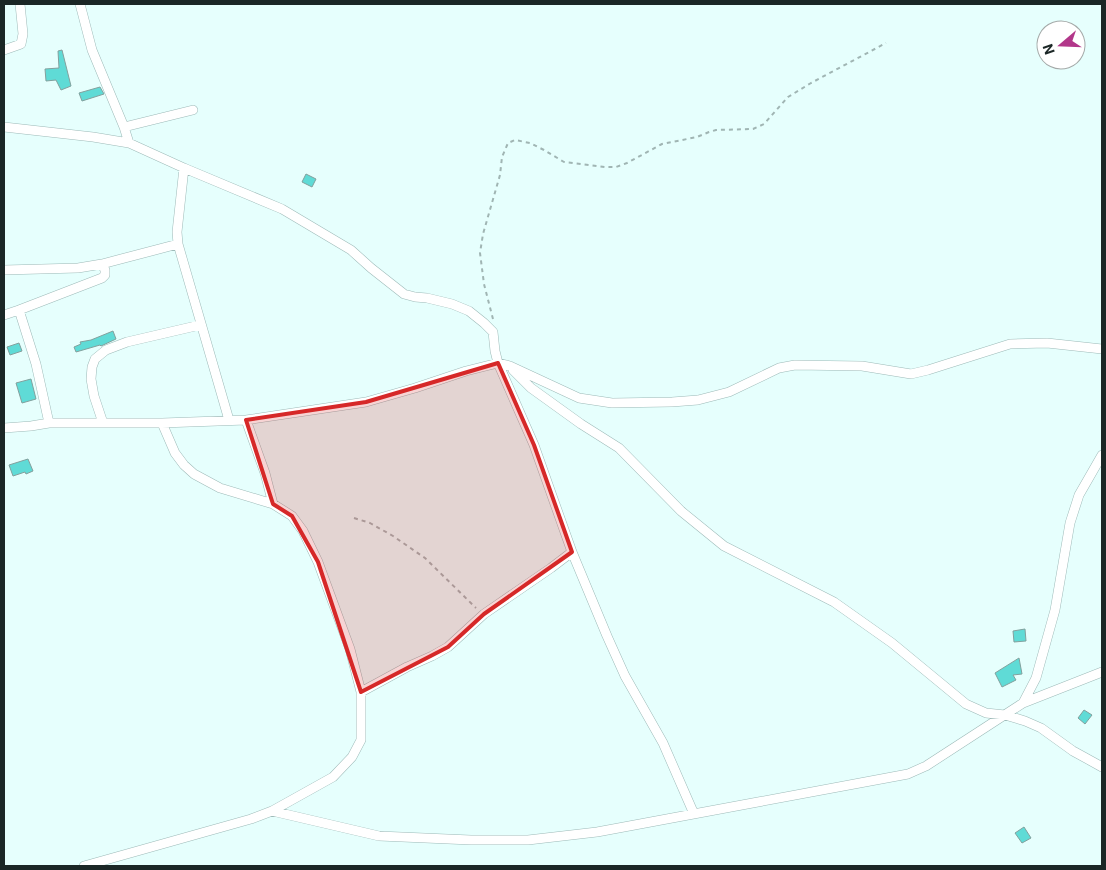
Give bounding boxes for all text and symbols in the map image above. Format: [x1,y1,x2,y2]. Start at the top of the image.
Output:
north arrow [1036,20,1086,70]
text: N [1040,42,1058,57]

